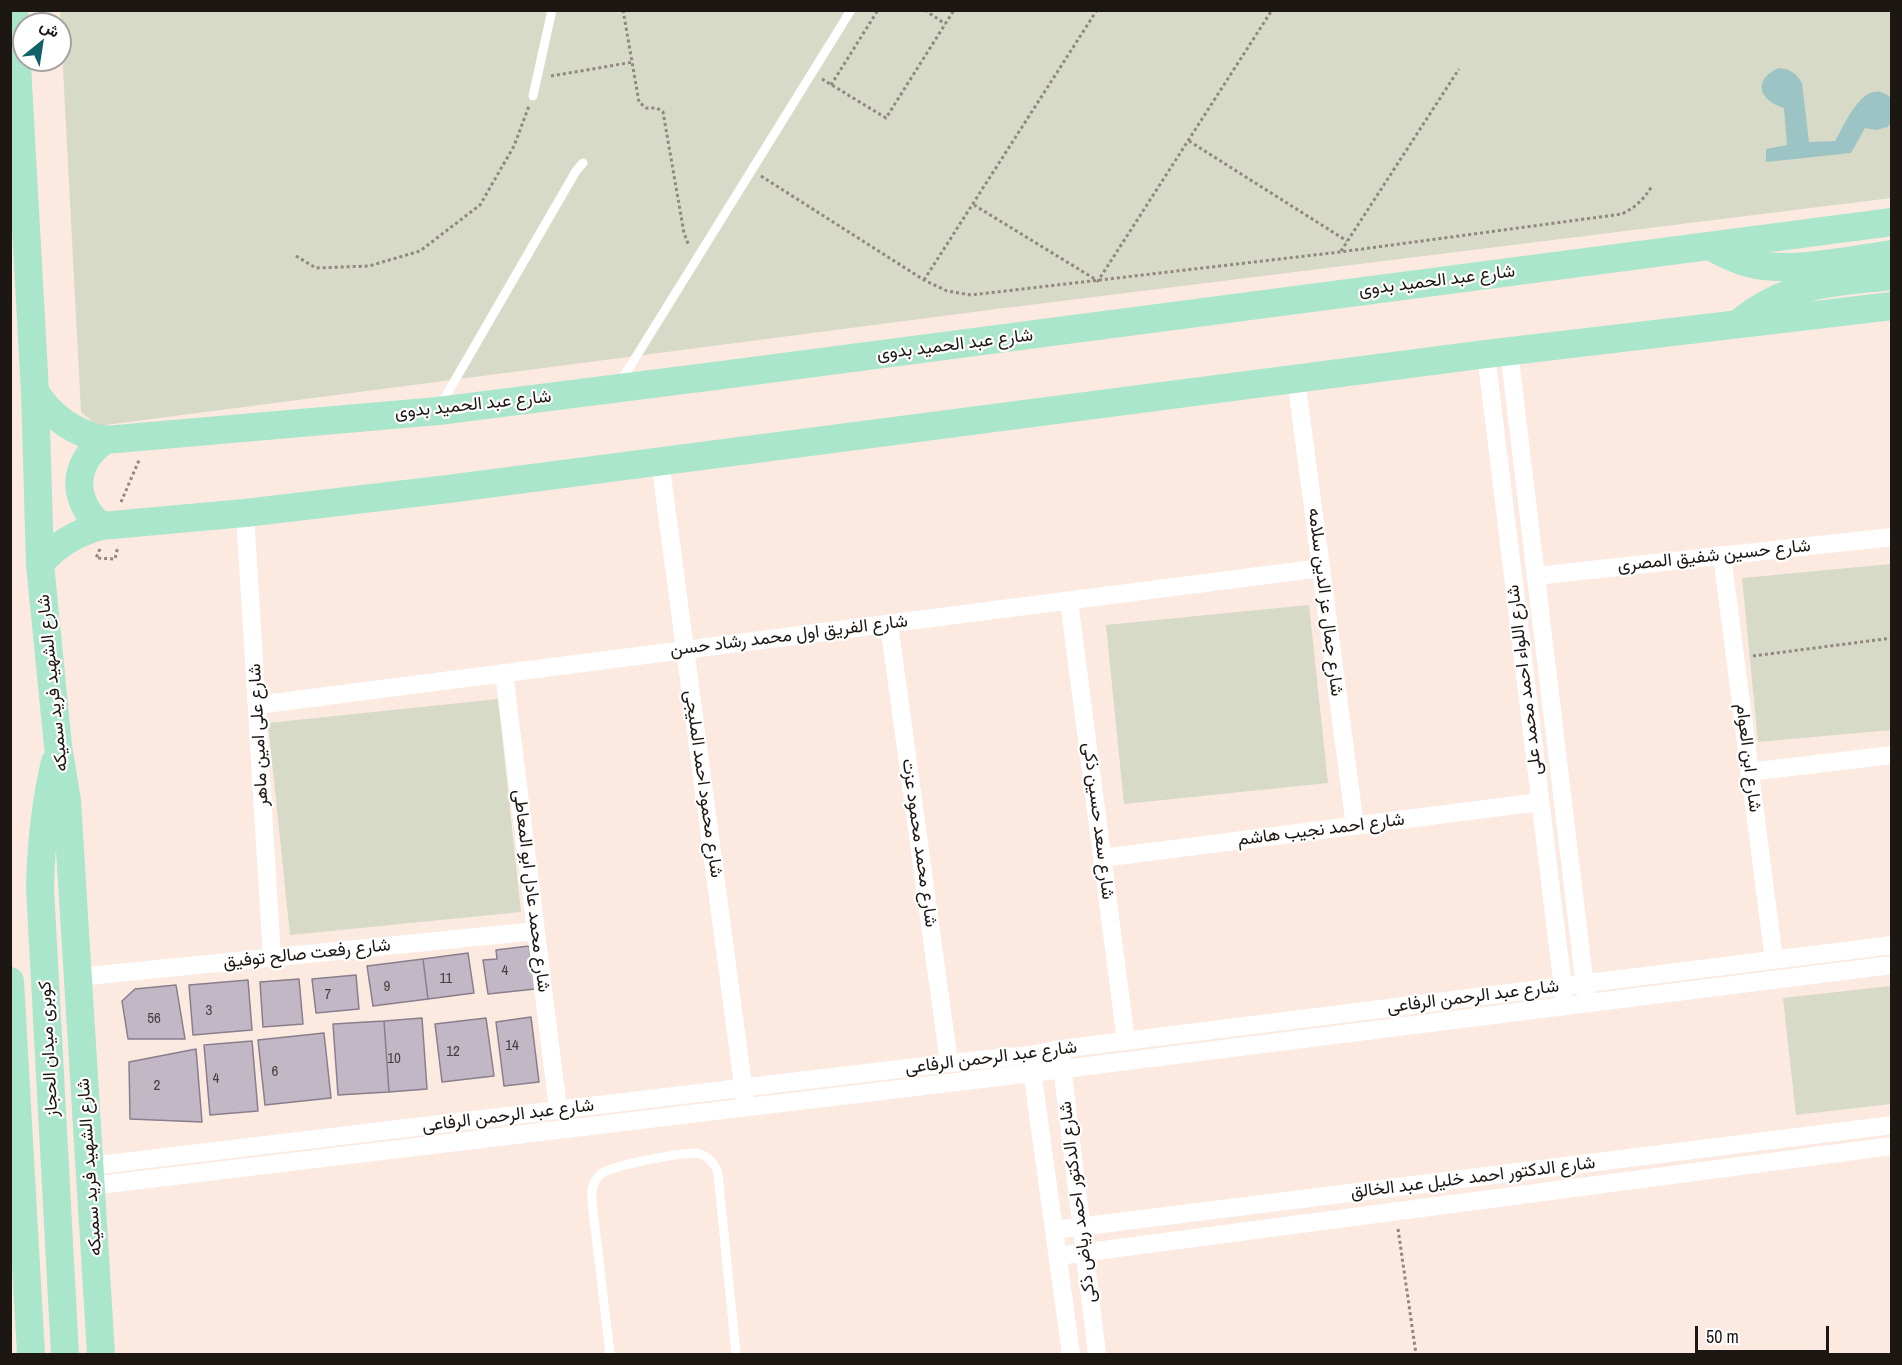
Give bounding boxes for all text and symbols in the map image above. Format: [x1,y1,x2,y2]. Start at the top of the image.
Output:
north arrow [12,12,72,72]
text: ش [36,14,64,42]
street label: شارع عبد الحميد بدوى [1358,261,1516,301]
street label: شارع عبد الحميد بدوى [876,325,1034,365]
street label: شارع عبد الحميد بدوى [394,386,552,424]
street label: شارع جمال عز الدين سلامه [1303,507,1347,697]
street label: شارع حسين شفيق المصرى [1616,535,1812,577]
street label: شارع اللواء احمد محمد على [1503,583,1547,777]
street label: شارع الشهيد فريد سميكه [33,593,73,773]
street label: شارع الفريق اول محمد رشاد حسن [669,611,909,661]
street label: شارع على امين ماهر [244,663,274,807]
street label: شارع محمود احمد المليجى [679,689,727,879]
street label: شارع ابن العوام [1731,702,1765,814]
street label: شارع سعد حسين ذكى [1078,741,1118,901]
street label: شارع محمد محمود عزت [896,757,942,929]
street label: شارع محمد عادل ابو المعاطى [508,788,554,994]
street label: شارع احمد نجيب هاشم [1236,809,1406,851]
street label: شارع رفعت صالح توفيق [222,934,392,974]
house number: 4 [502,962,508,980]
house number: 11 [440,970,452,988]
street label: شارع عبد الرحمن الرفاعى [1386,976,1560,1018]
house number: 9 [384,978,390,996]
street label: كوبرى ميدان الحجاز [35,981,63,1117]
house number: 7 [325,986,331,1004]
house number: 3 [206,1002,212,1020]
house number: 56 [147,1010,161,1028]
house number: 14 [505,1037,519,1055]
street label: شارع عبد الرحمن الرفاعى [904,1037,1078,1079]
house number: 12 [446,1043,460,1061]
house number: 10 [387,1050,401,1068]
house number: 6 [272,1063,278,1081]
house number: 4 [213,1070,219,1088]
street label: شارع الشهيد فريد سميكه [73,1077,107,1257]
house number: 2 [154,1077,160,1095]
street label: شارع عبد الرحمن الرفاعى [421,1095,595,1137]
street label: شارع الدكتور احمد رياض ذكى [1055,1100,1101,1304]
street label: شارع الدكتور احمد خليل عبد الخالق [1349,1152,1597,1204]
scale bar [1698,1314,1832,1352]
text: 50 m [1706,1324,1739,1349]

